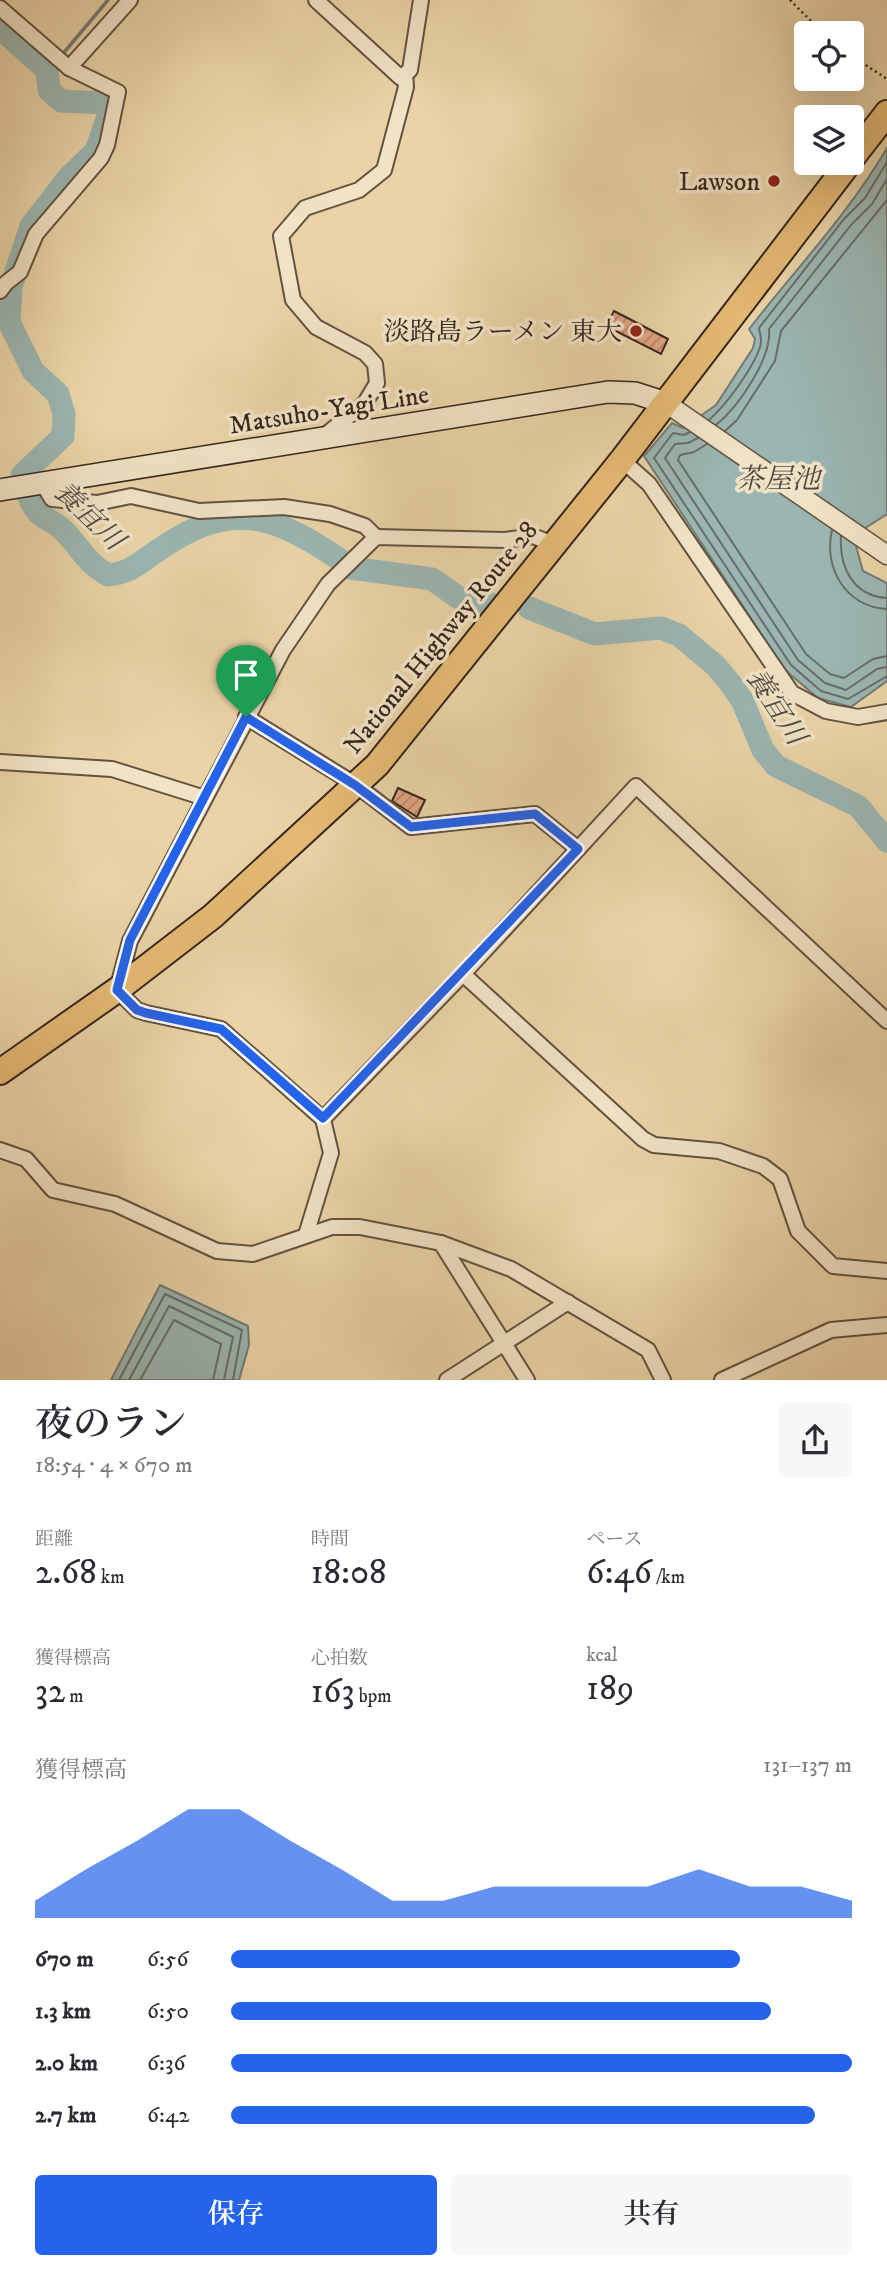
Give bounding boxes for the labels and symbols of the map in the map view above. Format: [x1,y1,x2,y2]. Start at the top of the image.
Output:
place label: Lawson [679,166,760,199]
marker: Lawson [766,173,782,189]
place label: 淡路島ラーメン 東大 [384,316,622,349]
marker: 淡路島ラーメン 東大 [628,323,644,339]
street label: Matsuho-Yagi Line [227,378,431,443]
water label: 茶屋池 [736,462,823,497]
water label: 養宜川 [47,474,133,560]
street label: National Highway Route 28 [337,515,545,761]
pin [216,645,276,717]
water label: 養宜川 [738,662,815,754]

